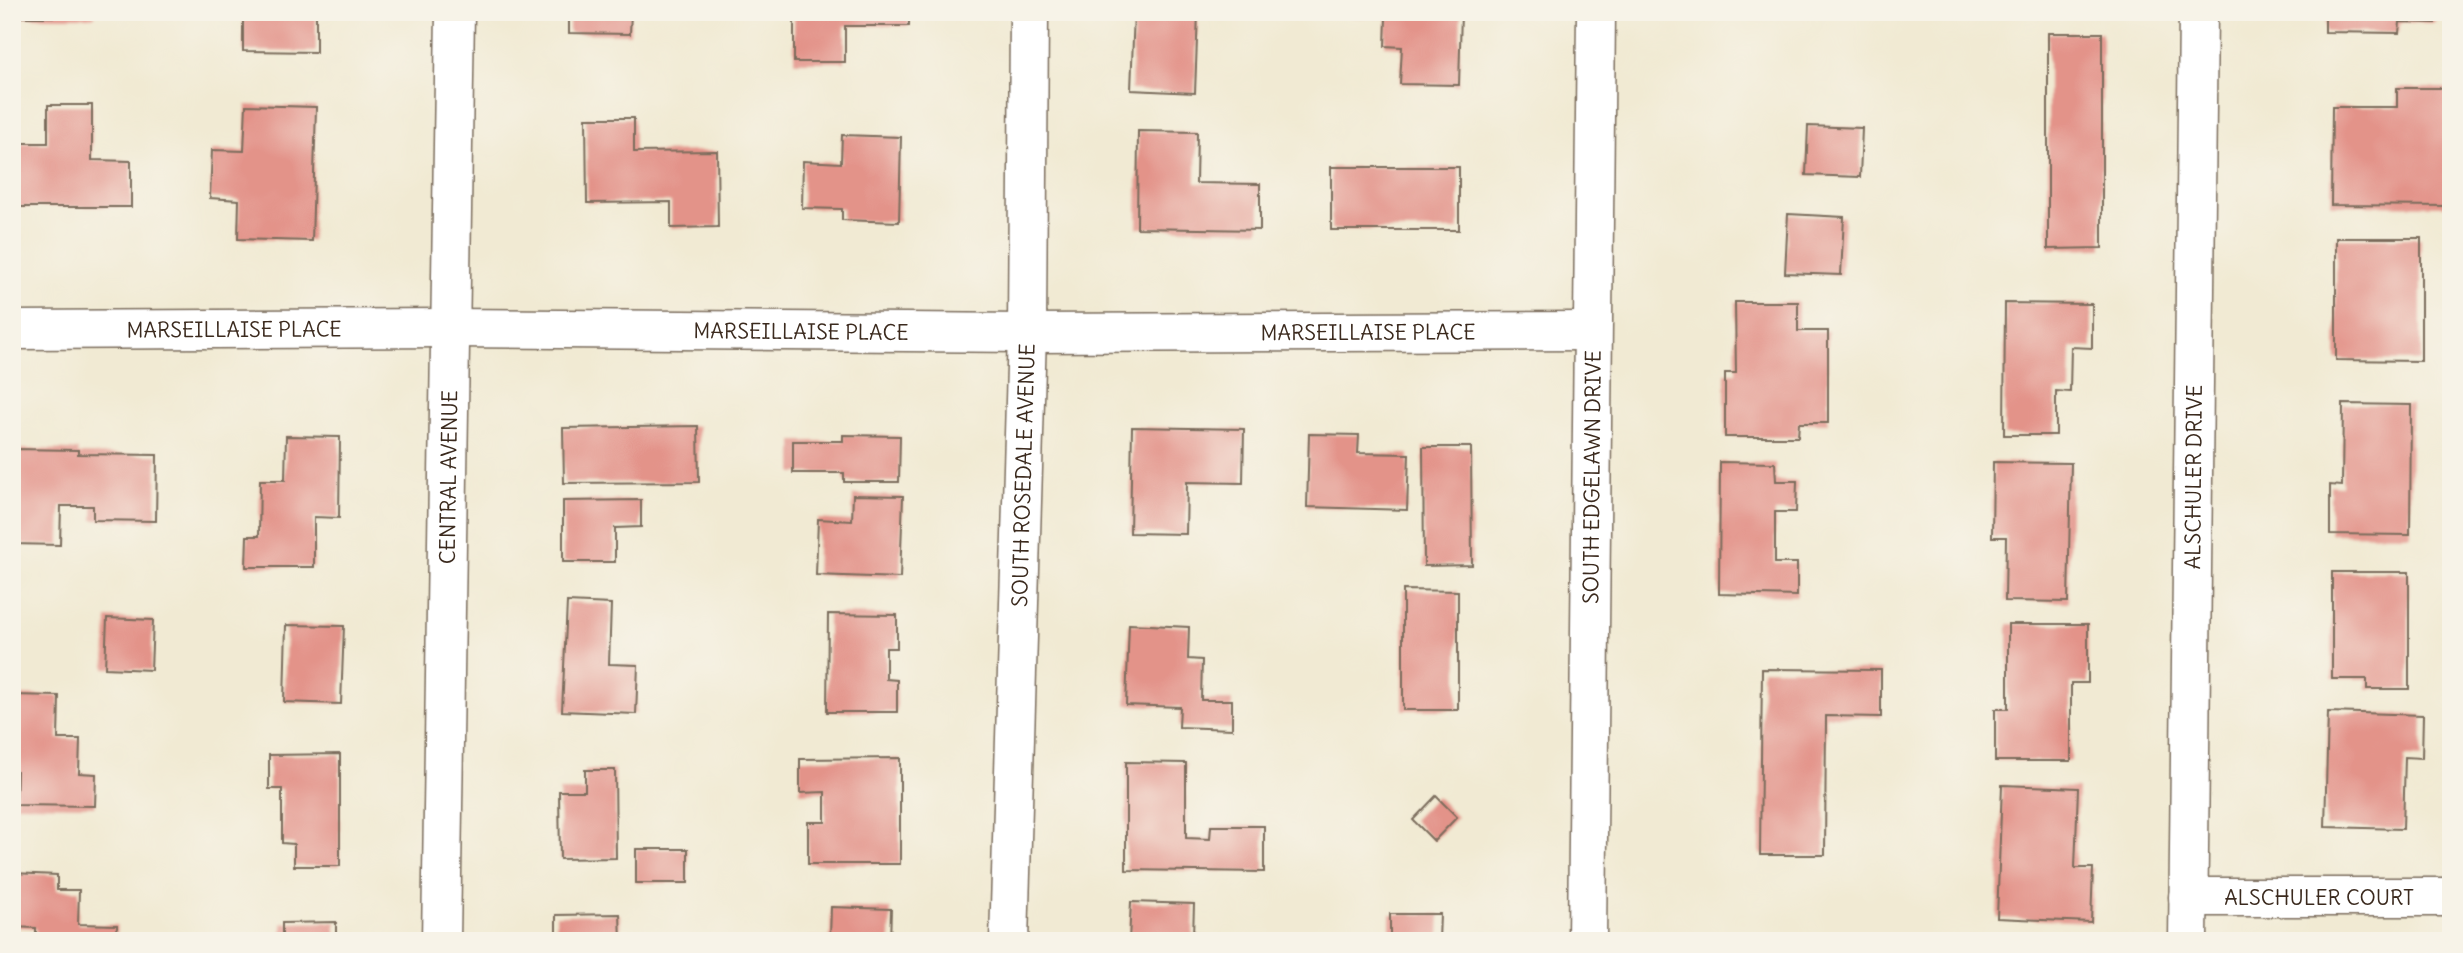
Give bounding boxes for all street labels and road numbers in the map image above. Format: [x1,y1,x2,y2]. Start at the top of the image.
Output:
street label: MARSEILLAISE PLACE [126,315,342,343]
street label: MARSEILLAISE PLACE [693,317,909,345]
street label: MARSEILLAISE PLACE [1260,318,1476,346]
street label: SOUTH ROSEDALE AVENUE [1005,343,1040,607]
street label: SOUTH EDGELAWN DRIVE [1577,350,1606,604]
street label: ALSCHULER DRIVE [2179,385,2207,570]
street label: CENTRAL AVENUE [433,390,463,564]
street label: ALSCHULER COURT [2224,884,2414,911]

